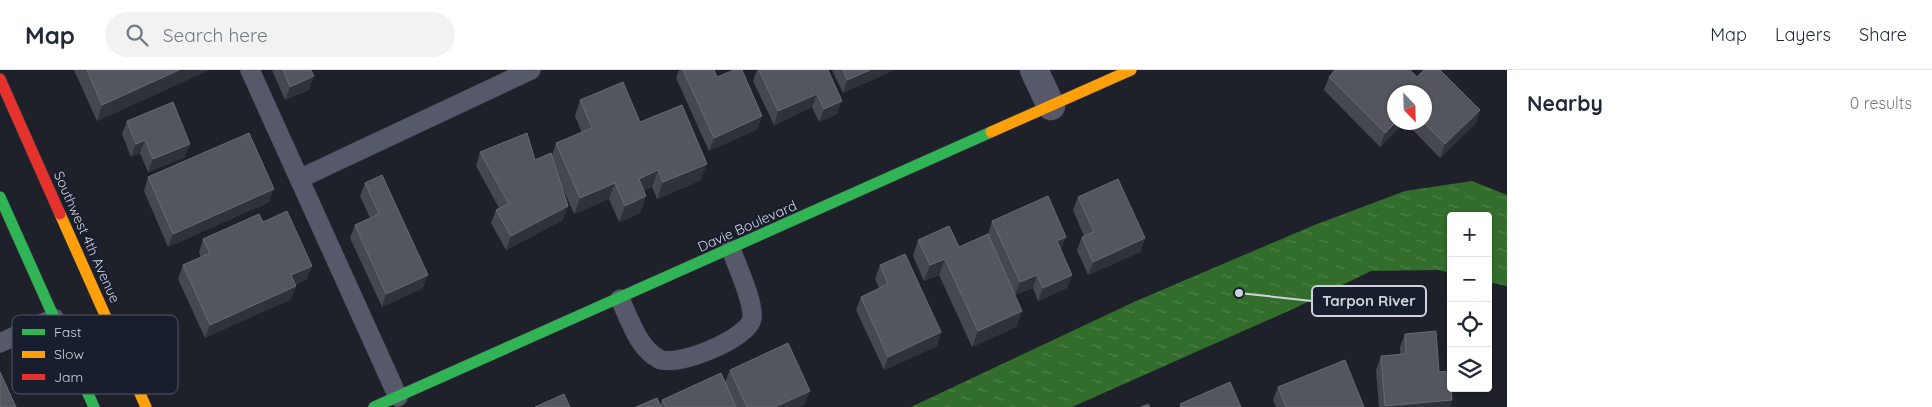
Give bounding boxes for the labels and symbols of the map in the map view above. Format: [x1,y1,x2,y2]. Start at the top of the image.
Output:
north arrow [1387,85,1432,130]
street label: Southwest 4th Avenue [50,168,124,306]
street label: Davie Boulevard [695,196,799,256]
callout: Tarpon River [1312,286,1426,316]
text: Tarpon River [1322,291,1416,310]
legend [12,315,178,394]
text: Fast [54,323,82,341]
text: Slow [54,345,84,363]
text: Jam [54,368,83,386]

